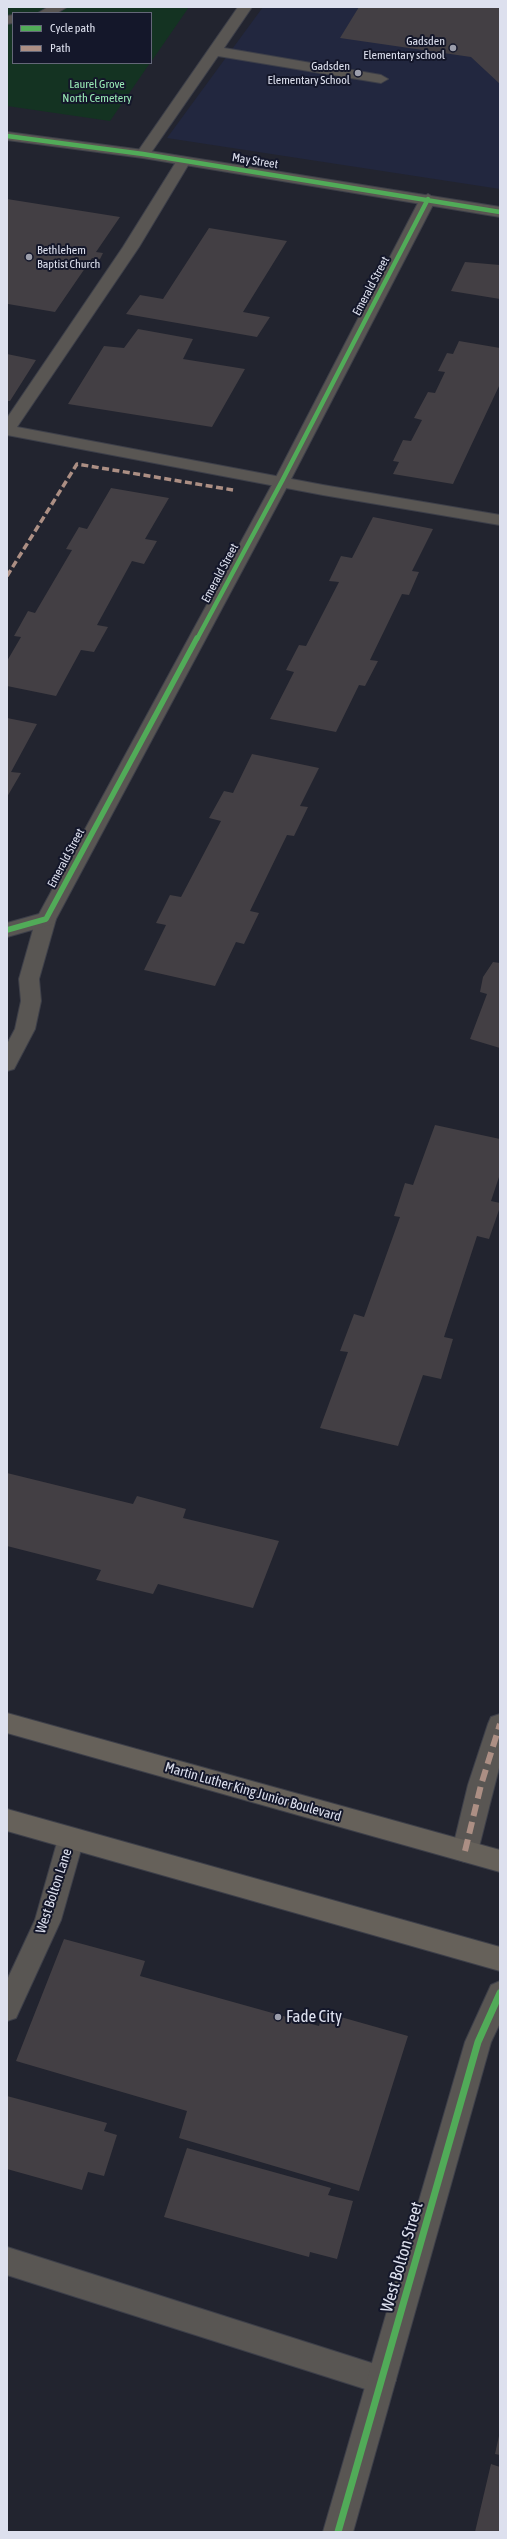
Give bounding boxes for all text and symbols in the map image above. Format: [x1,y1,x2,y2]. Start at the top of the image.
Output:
legend [12,12,152,64]
text: Cycle path [50,21,95,35]
place label: Gadsden Elementary school [363,34,445,62]
text: Path [50,41,71,55]
marker: Gadsden Elementary school [448,43,458,53]
place label: Gadsden Elementary School [268,59,350,87]
marker: Gadsden Elementary School [353,68,363,78]
park label: Laurel Grove North Cemetery [62,77,132,105]
street label: May Street [231,150,279,172]
place label: Bethlehem Baptist Church [37,243,100,271]
marker: Bethlehem Baptist Church [24,252,34,262]
street label: Emerald Street [349,254,393,318]
street label: Emerald Street [198,541,242,605]
street label: Emerald Street [44,826,88,890]
street label: Martin Luther King Junior Boulevard [163,1759,343,1825]
street label: West Bolton Lane [32,1846,76,1936]
place label: Fade City [286,2007,342,2027]
marker: Fade City [273,2012,283,2022]
street label: West Bolton Street [376,2199,428,2315]

